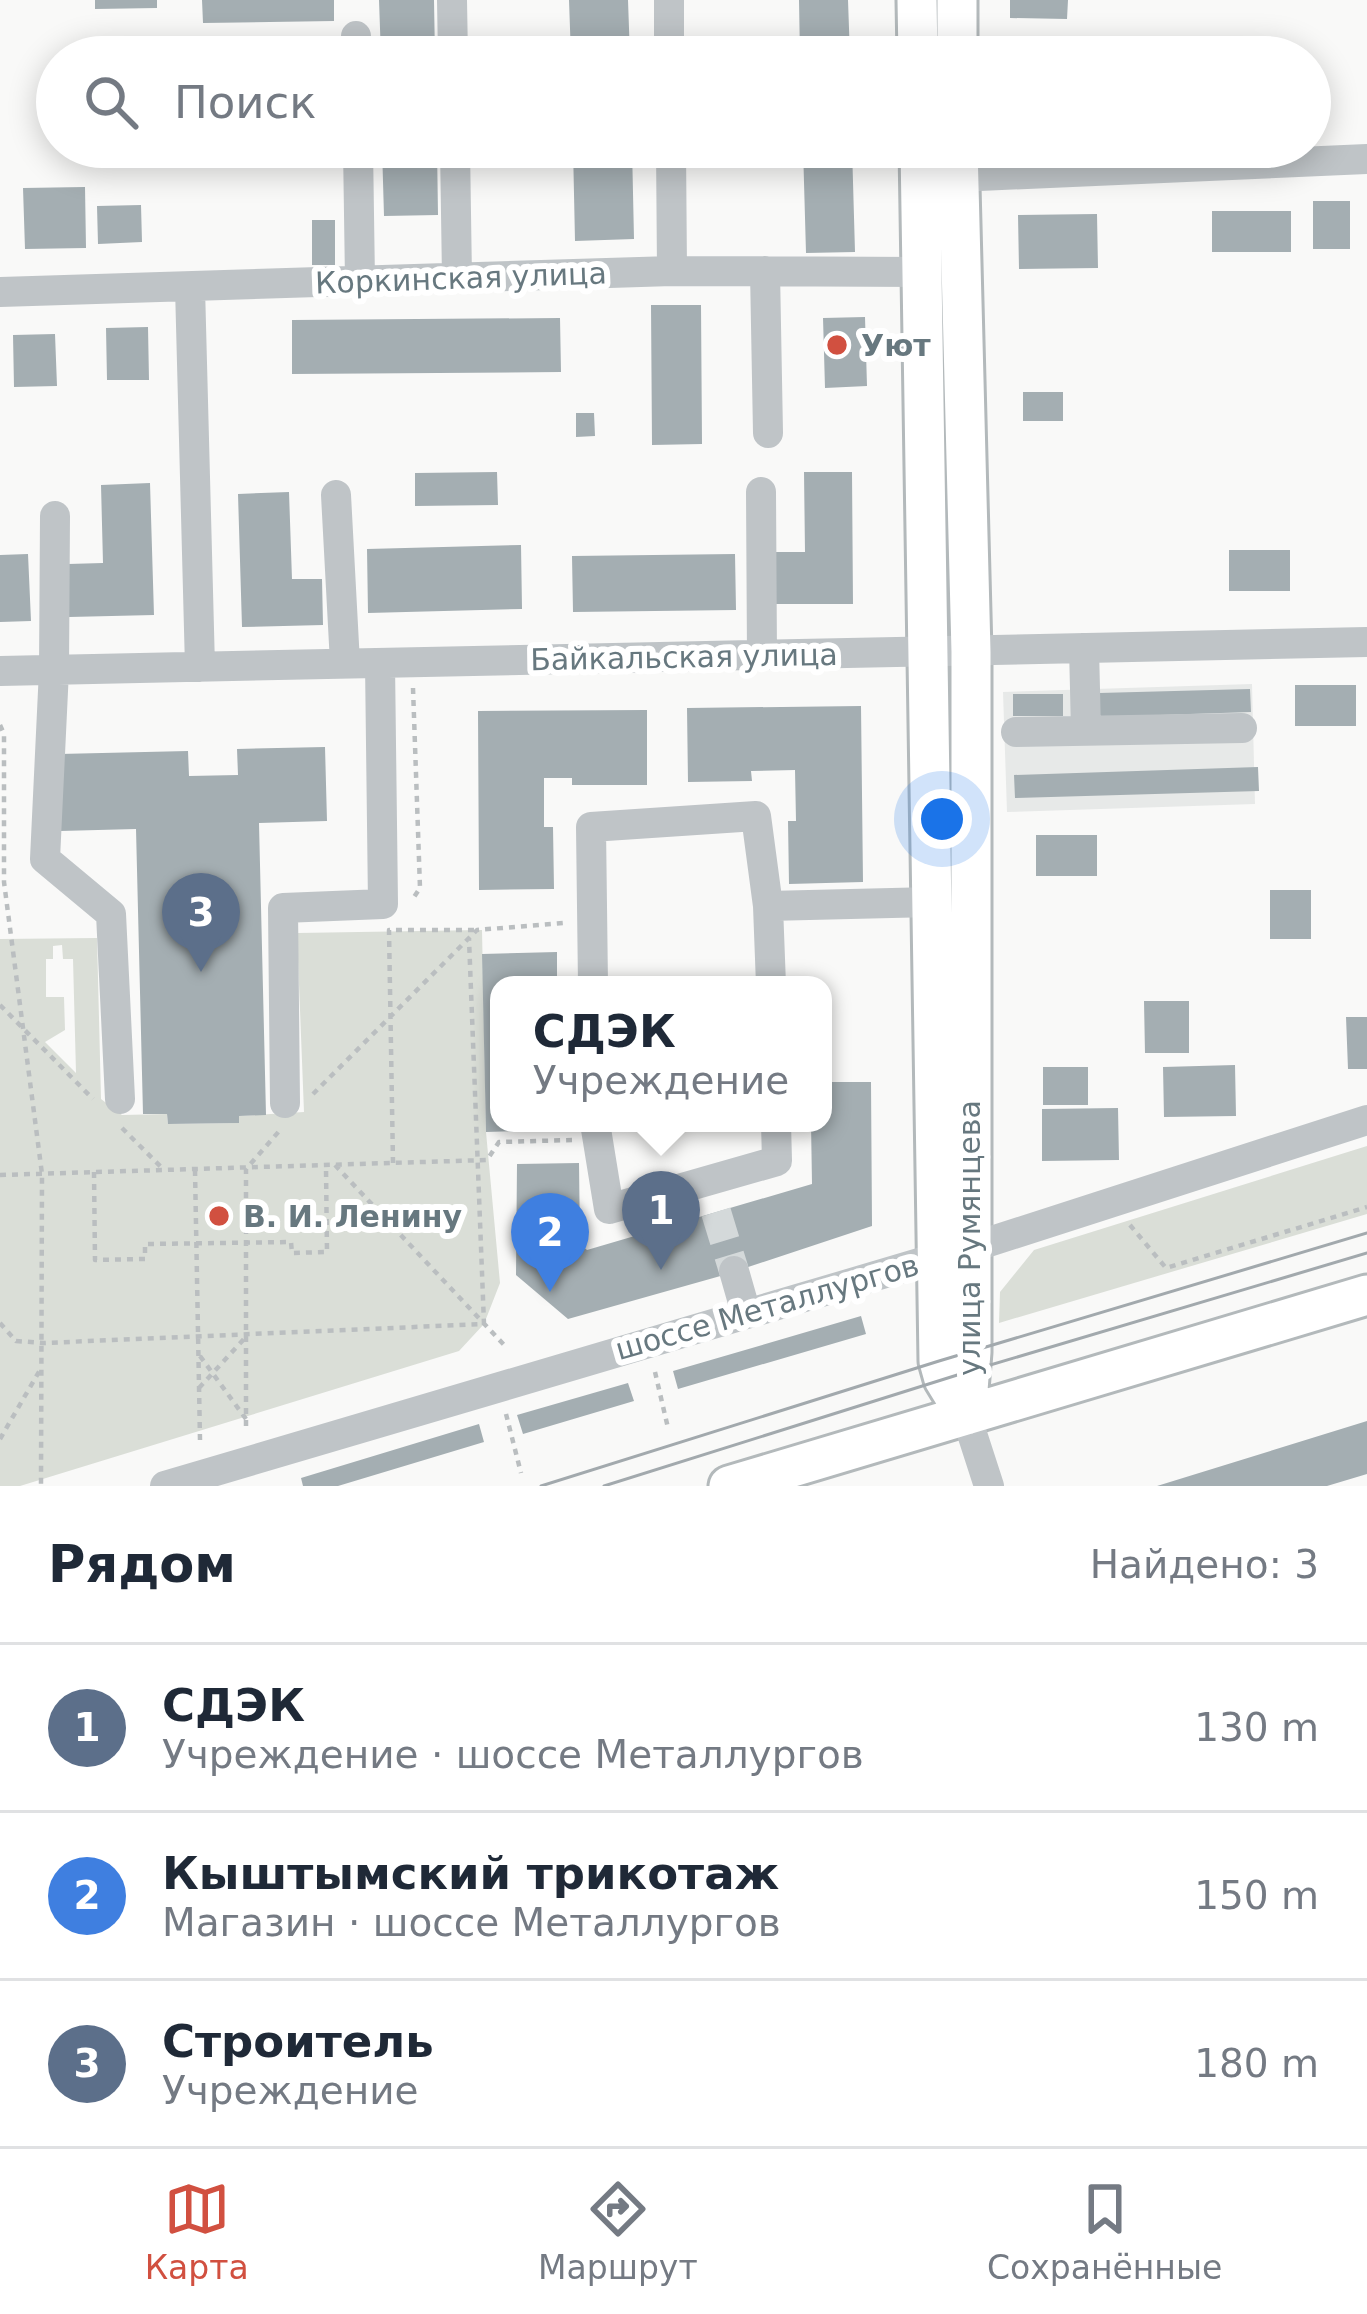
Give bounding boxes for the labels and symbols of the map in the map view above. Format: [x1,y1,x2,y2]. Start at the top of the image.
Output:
street label: Коркинская улица [315,255,607,301]
place label: Уют [861,328,931,363]
marker: Уют [824,332,850,358]
street label: Байкальская улица [530,637,838,677]
your location [912,789,972,849]
pin: 3 [162,873,240,972]
street label: улица Румянцева [952,1100,987,1376]
pin: 1 [622,1171,700,1270]
pin: 2 [511,1193,589,1292]
place label: В. И. Ленину [243,1199,462,1234]
marker: В. И. Ленину [206,1203,232,1229]
street label: шоссе Металлургов [611,1247,923,1367]

